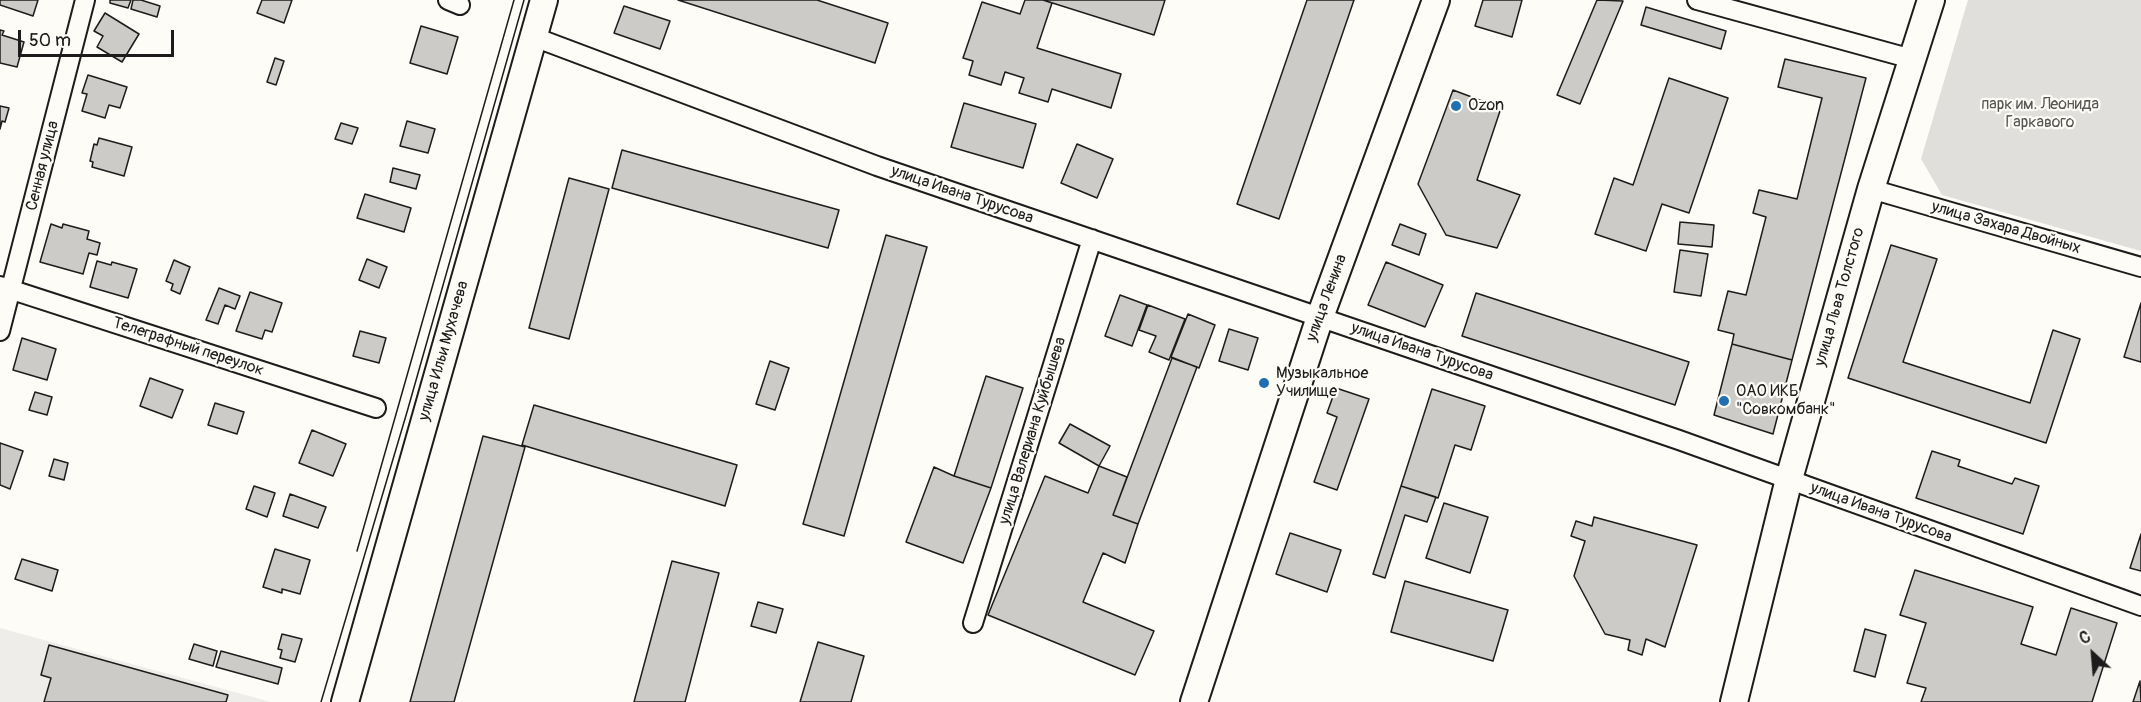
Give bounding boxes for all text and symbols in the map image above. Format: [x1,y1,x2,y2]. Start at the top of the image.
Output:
scale bar [21,18,177,56]
text: 50 m [29,29,71,52]
park label: парк им. Леонида Гаркавого [1981,95,2099,133]
place label: Ozon [1468,96,1504,116]
marker: Ozon [1449,99,1463,113]
street label: Сенная улица [23,119,63,213]
street label: улица Ивана Турусова [888,162,1036,228]
street label: улица Захара Двойных [1929,198,2083,258]
street label: улица Льва Толстого [1811,225,1869,369]
street label: улица Ленина [1302,252,1352,344]
street label: улица Ильи Мухачева [415,279,473,423]
street label: Телеграфный переулок [110,313,266,381]
street label: улица Ивана Турусова [1348,319,1496,385]
street label: улица Валериана Куйбышева [995,335,1071,527]
place label: Музыкальное Училище [1276,364,1368,402]
marker: Музыкальное Училище [1257,376,1271,390]
place label: ОАО ИКБ "Совкомбанк" [1736,382,1836,420]
marker: ОАО ИКБ "Совкомбанк" [1717,394,1731,408]
street label: улица Ивана Турусова [1808,478,1954,548]
north arrow [2063,624,2123,684]
text: С [2076,627,2094,649]

